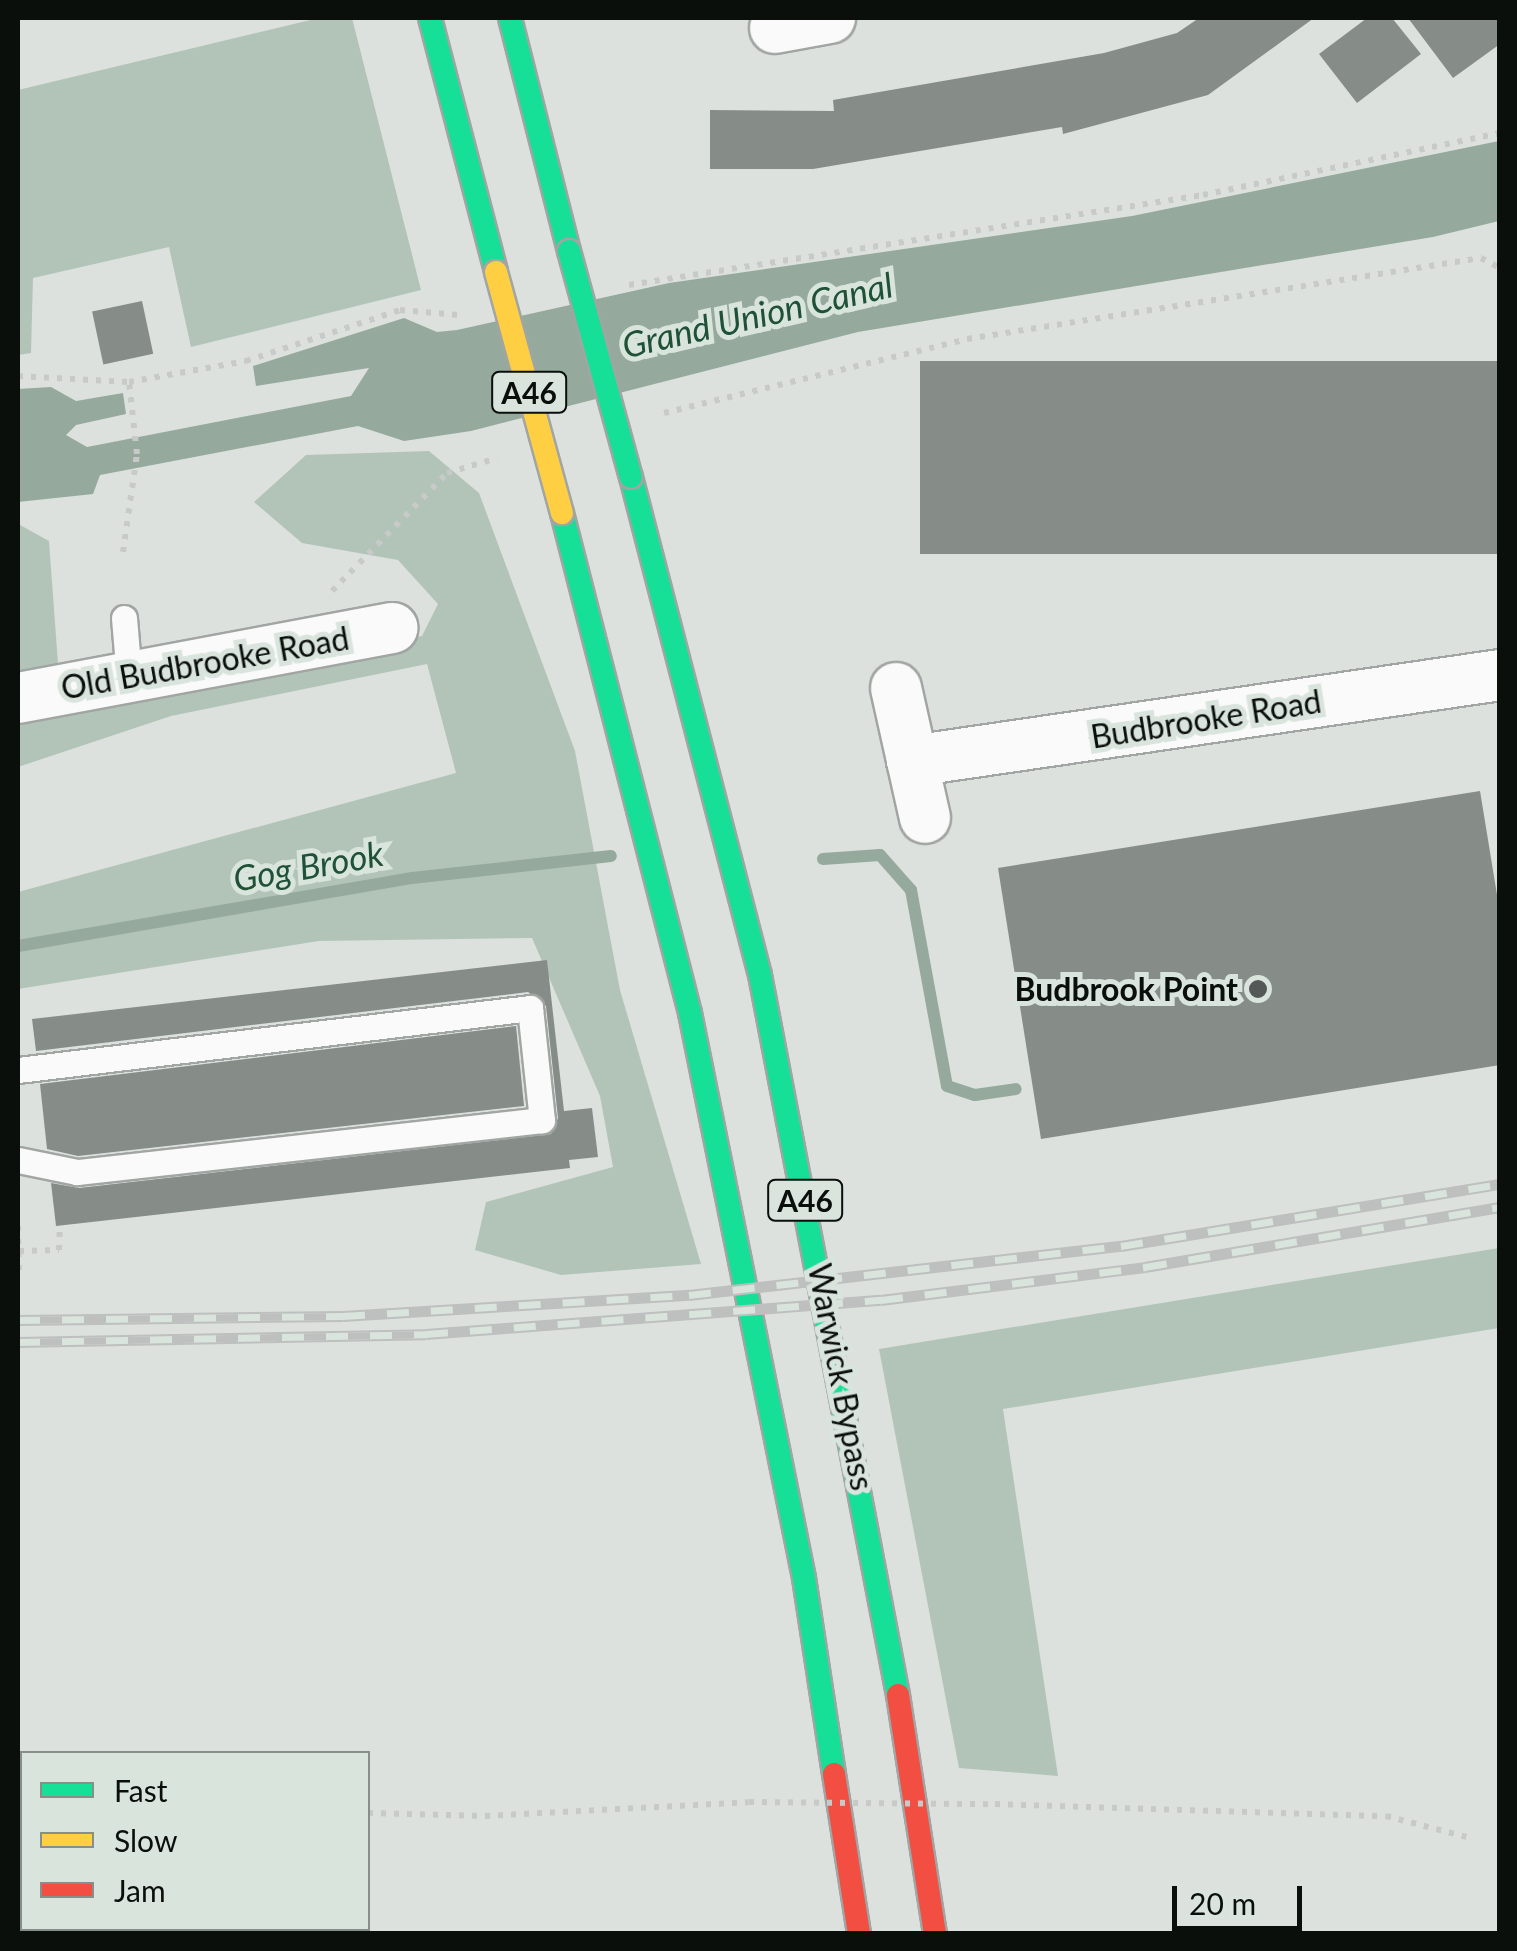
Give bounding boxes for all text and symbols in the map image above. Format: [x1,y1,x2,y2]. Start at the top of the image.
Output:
water label: Grand Union Canal [618,262,896,366]
road number: A46 [489,367,569,417]
street label: Old Budbrooke Road [58,619,352,707]
street label: Budbrooke Road [1088,682,1324,756]
water label: Gog Brook [230,831,386,899]
place label: Budbrook Point [1014,970,1238,1008]
marker: Budbrook Point [1247,978,1269,1000]
road number: A46 [765,1175,845,1225]
street label: Warwick Bypass [800,1261,882,1493]
legend [20,1751,370,1931]
text: Fast [114,1772,168,1808]
text: Slow [114,1822,177,1858]
scale bar [1177,1866,1307,1928]
text: Jam [114,1872,166,1908]
text: 20 m [1189,1885,1256,1921]

